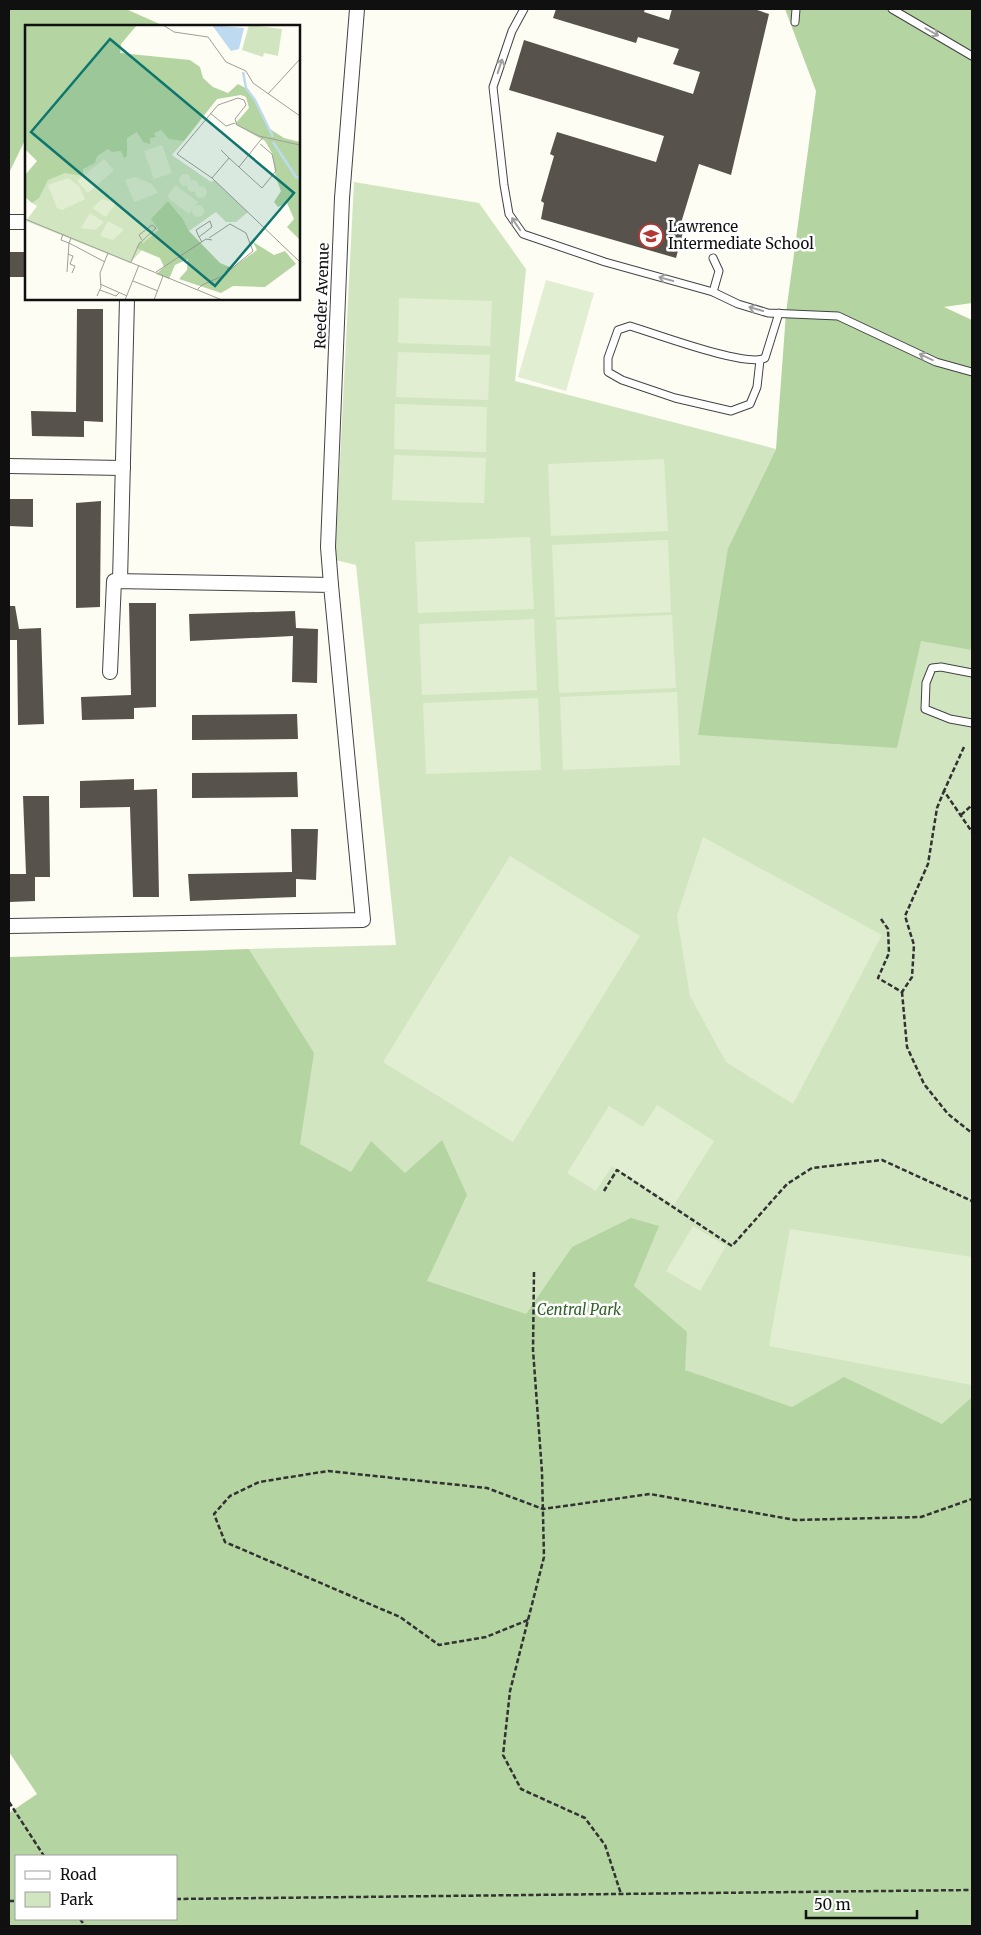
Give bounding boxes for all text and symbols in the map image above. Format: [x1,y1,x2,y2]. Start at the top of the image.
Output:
inset map [25,25,300,300]
one-way arrow [924,28,939,38]
one-way arrow [496,59,505,74]
one-way arrow [511,217,521,231]
place label: Lawrence Intermediate School [668,217,814,253]
school or university icon: Lawrence Intermediate School [638,223,664,249]
street label: Reeder Avenue [310,242,333,349]
one-way arrow [659,274,675,283]
one-way arrow [748,304,764,314]
one-way arrow [919,352,934,361]
park label: Central Park [537,1300,622,1319]
legend [15,1855,178,1920]
text: Road [60,1865,96,1884]
scale bar [806,1888,917,1920]
text: Park [60,1890,94,1909]
text: 50 m [814,1895,851,1914]

